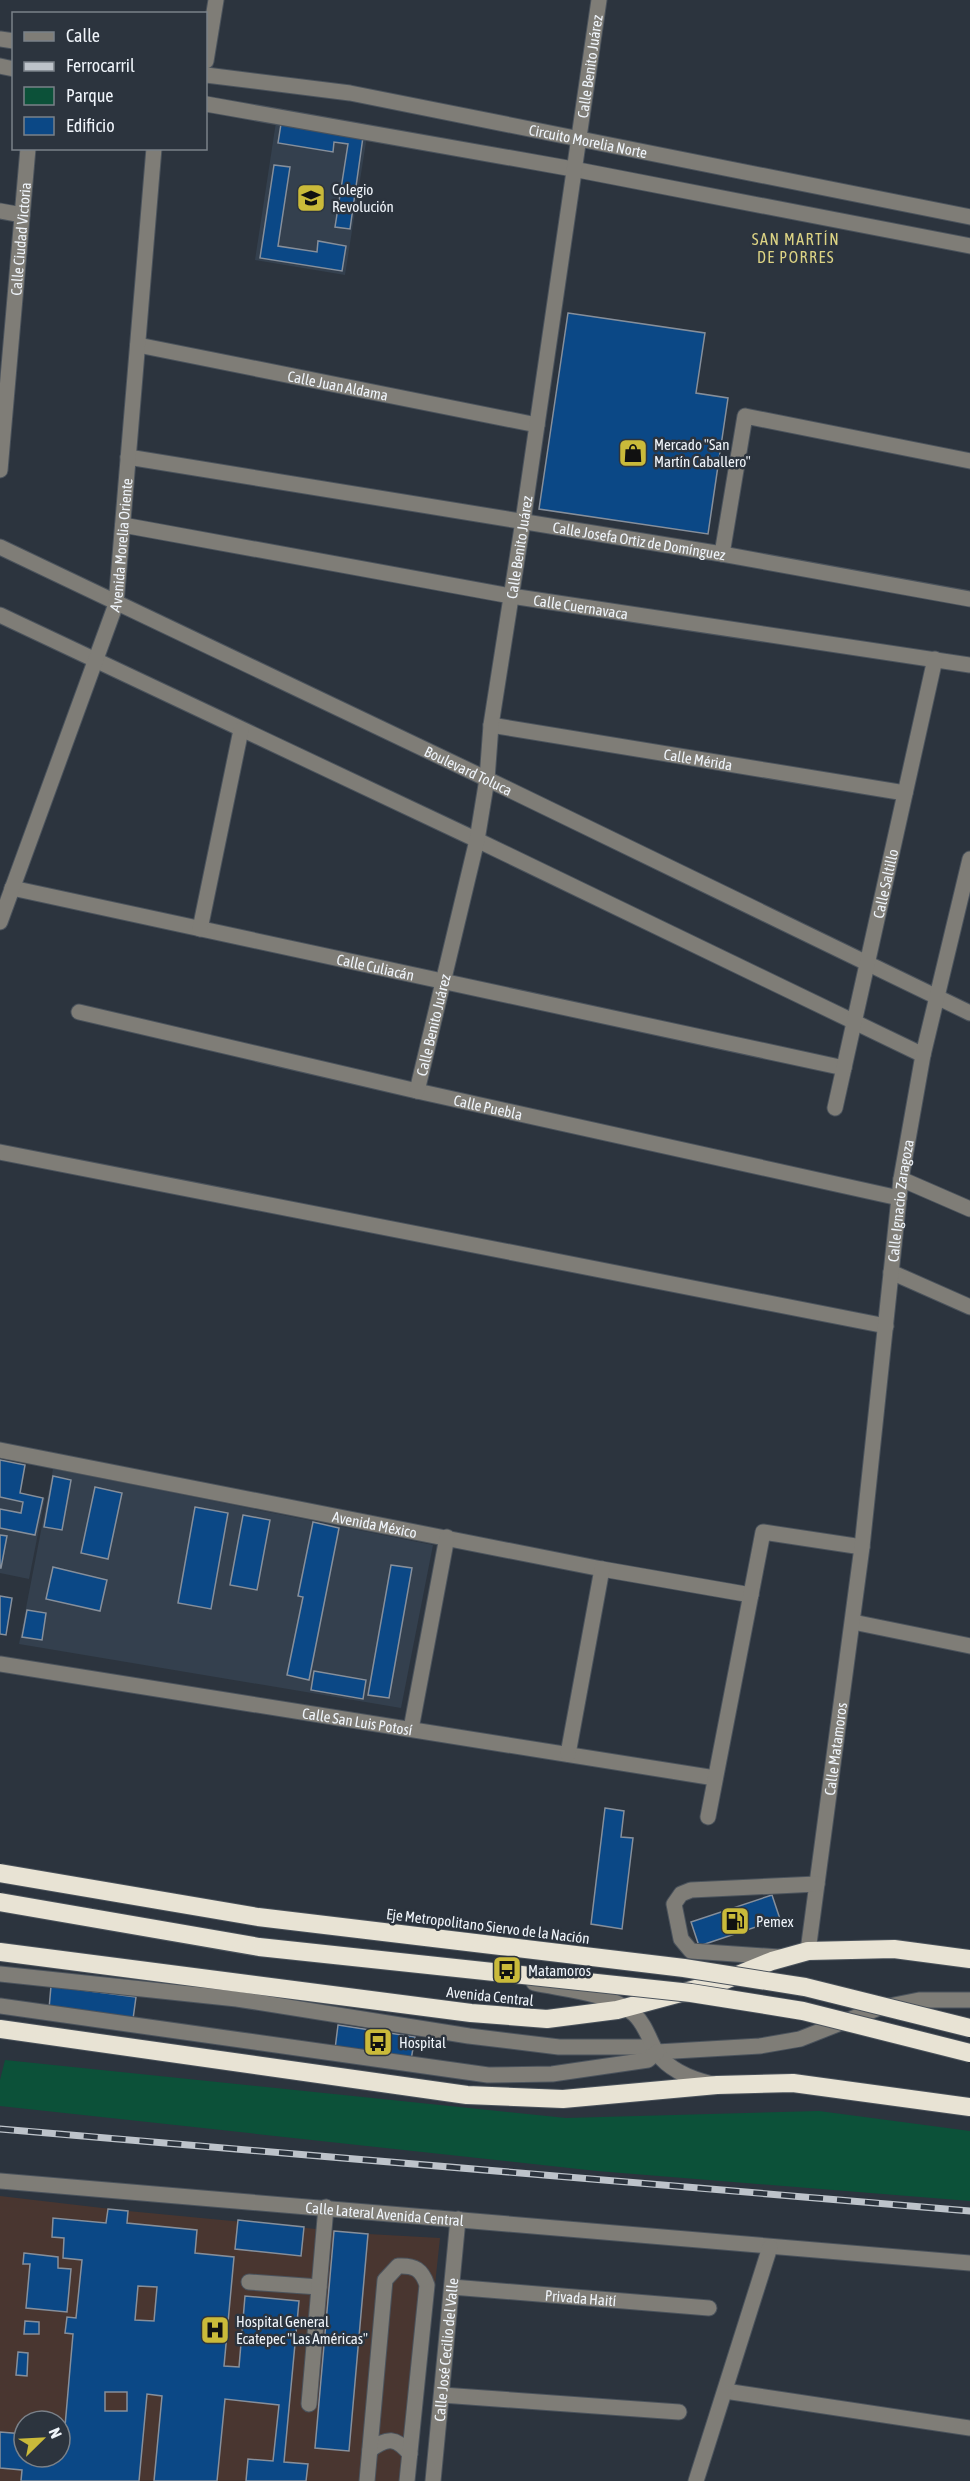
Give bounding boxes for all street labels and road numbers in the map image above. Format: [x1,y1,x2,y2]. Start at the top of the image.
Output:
street label: Calle Benito Juárez [573,13,605,119]
street label: Circuito Morelia Norte [528,121,649,161]
street label: Calle Ciudad Victoria [7,181,33,296]
street label: Calle Juan Aldama [286,367,390,403]
street label: Avenida Morelia Oriente [105,477,135,614]
street label: Calle Benito Juárez [502,494,535,600]
street label: Calle Josefa Ortiz de Domínguez [552,518,728,563]
street label: Calle Cuernavaca [532,591,629,622]
street label: Boulevard Toluca [422,742,515,798]
street label: Calle Mérida [663,745,734,773]
street label: Calle Saltillo [869,847,901,920]
street label: Calle Culiacán [335,950,416,983]
street label: Calle Benito Juárez [412,972,453,1077]
street label: Calle Puebla [452,1091,524,1123]
street label: Calle Ignacio Zaragoza [884,1138,916,1263]
street label: Avenida México [331,1507,419,1541]
street label: Calle Matamoros [820,1701,850,1796]
street label: Calle San Luis Potosí [301,1704,414,1738]
street label: Eje Metropolitano Siervo de la Nación [385,1905,591,1947]
street label: Avenida Central [446,1983,534,2009]
street label: Calle Lateral Avenida Central [305,2198,464,2229]
street label: Calle José Cecilio del Valle [430,2277,461,2422]
street label: Privada Haití [544,2286,617,2309]

